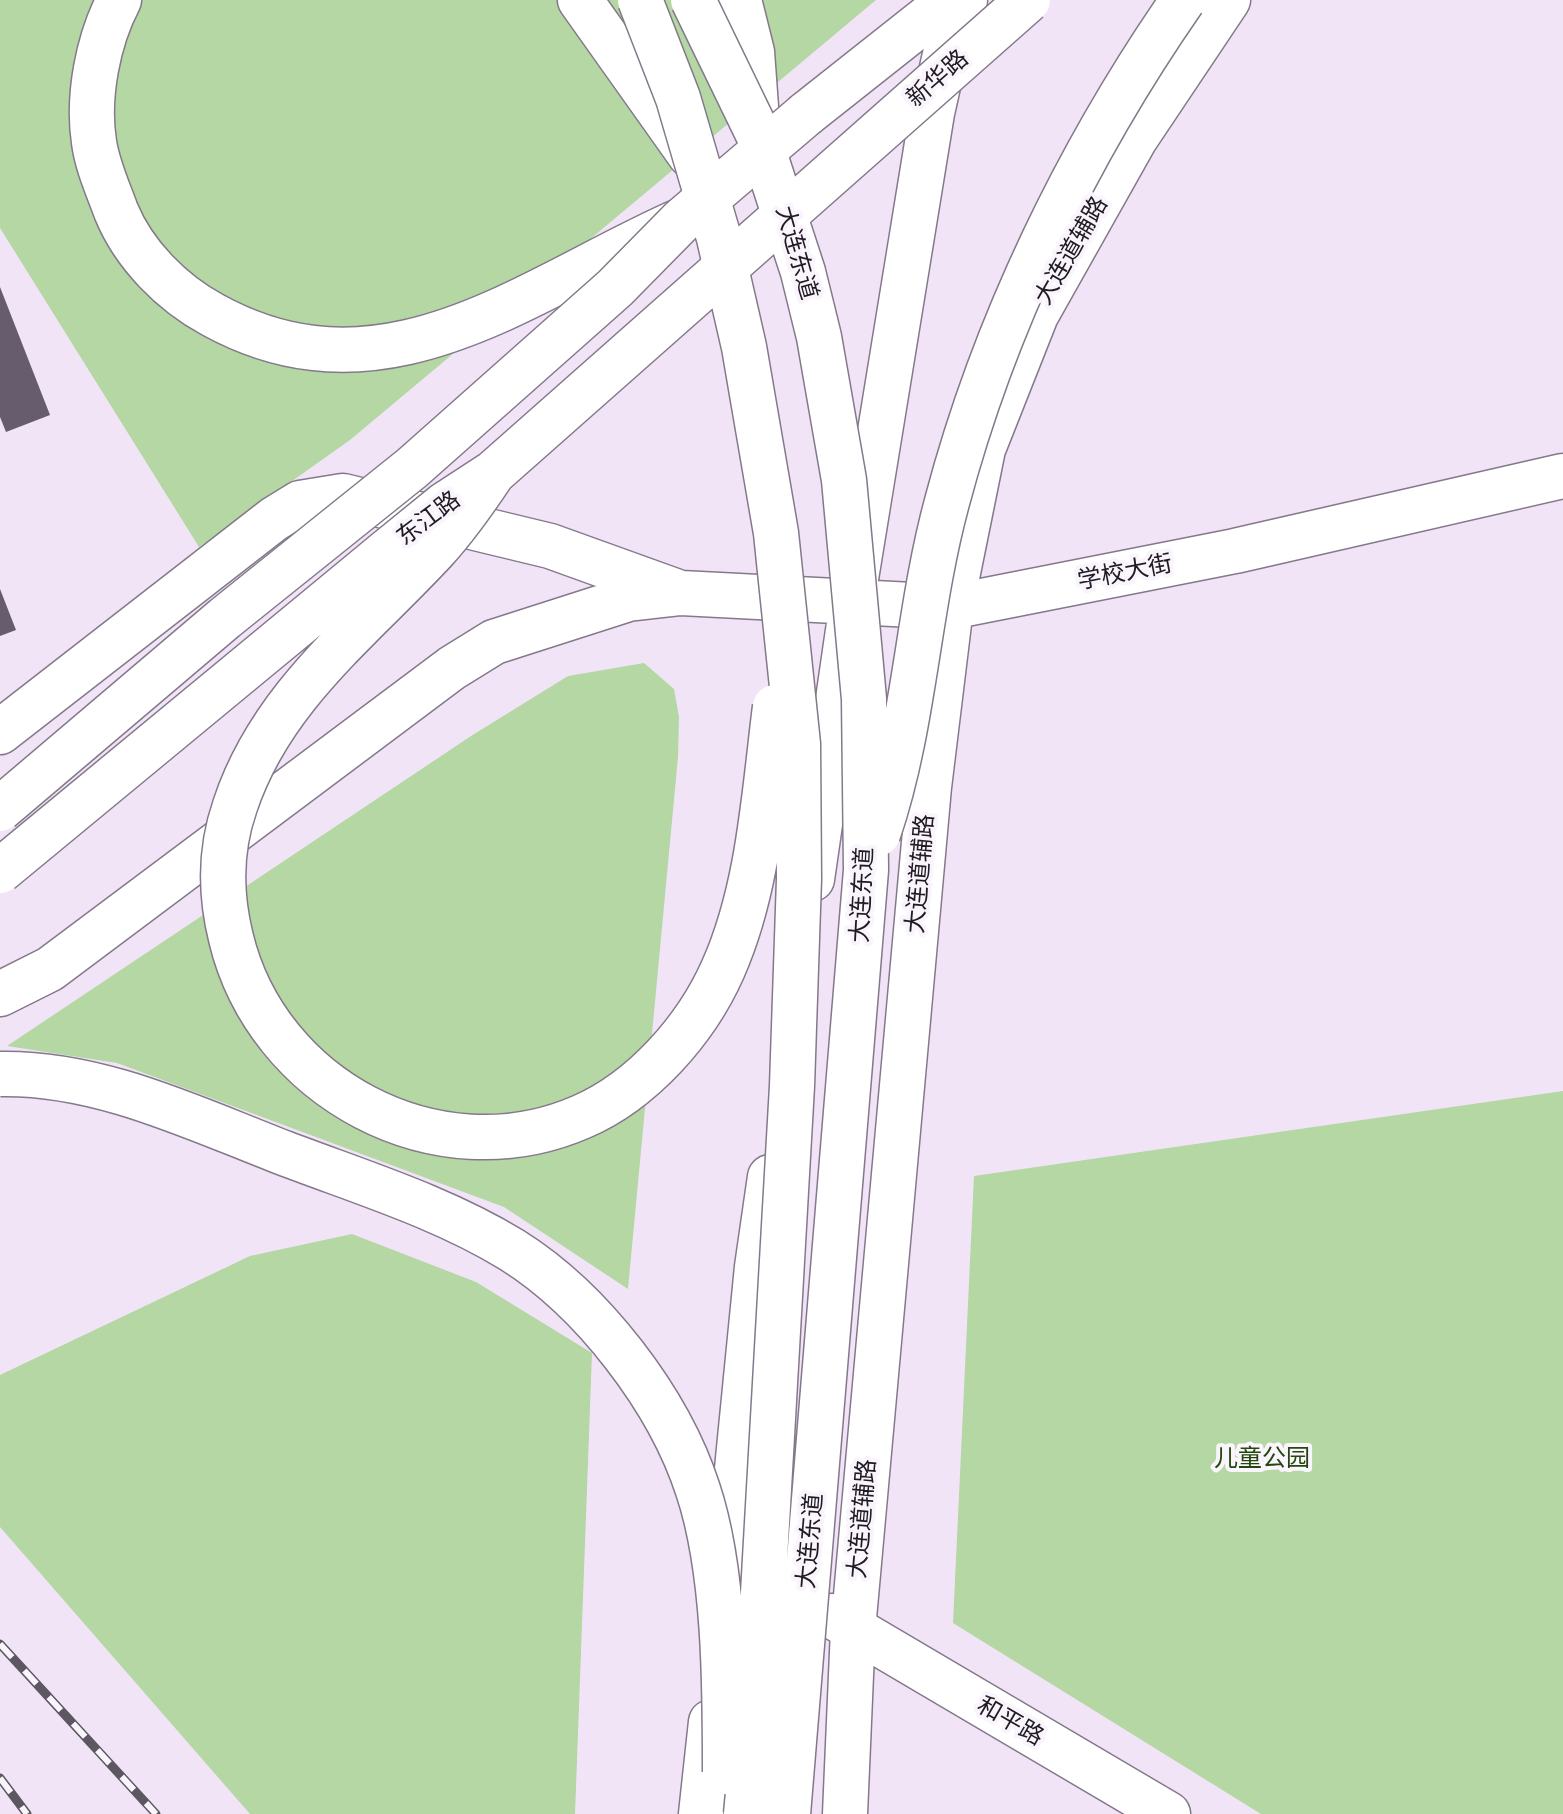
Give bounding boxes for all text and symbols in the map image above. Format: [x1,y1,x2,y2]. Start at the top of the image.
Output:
street label: 新华路 [901,45,975,113]
street label: 大连道辅路 [1030,192,1114,310]
street label: 大连东道 [769,203,823,303]
street label: 东江路 [392,486,466,552]
street label: 学校大街 [1075,550,1175,596]
street label: 大连道辅路 [901,813,941,935]
street label: 大连东道 [846,846,880,944]
park label: 儿童公园 [1214,1445,1310,1473]
street label: 大连道辅路 [843,1458,883,1580]
street label: 大连东道 [792,1492,830,1590]
street label: 和平路 [972,1692,1048,1752]

